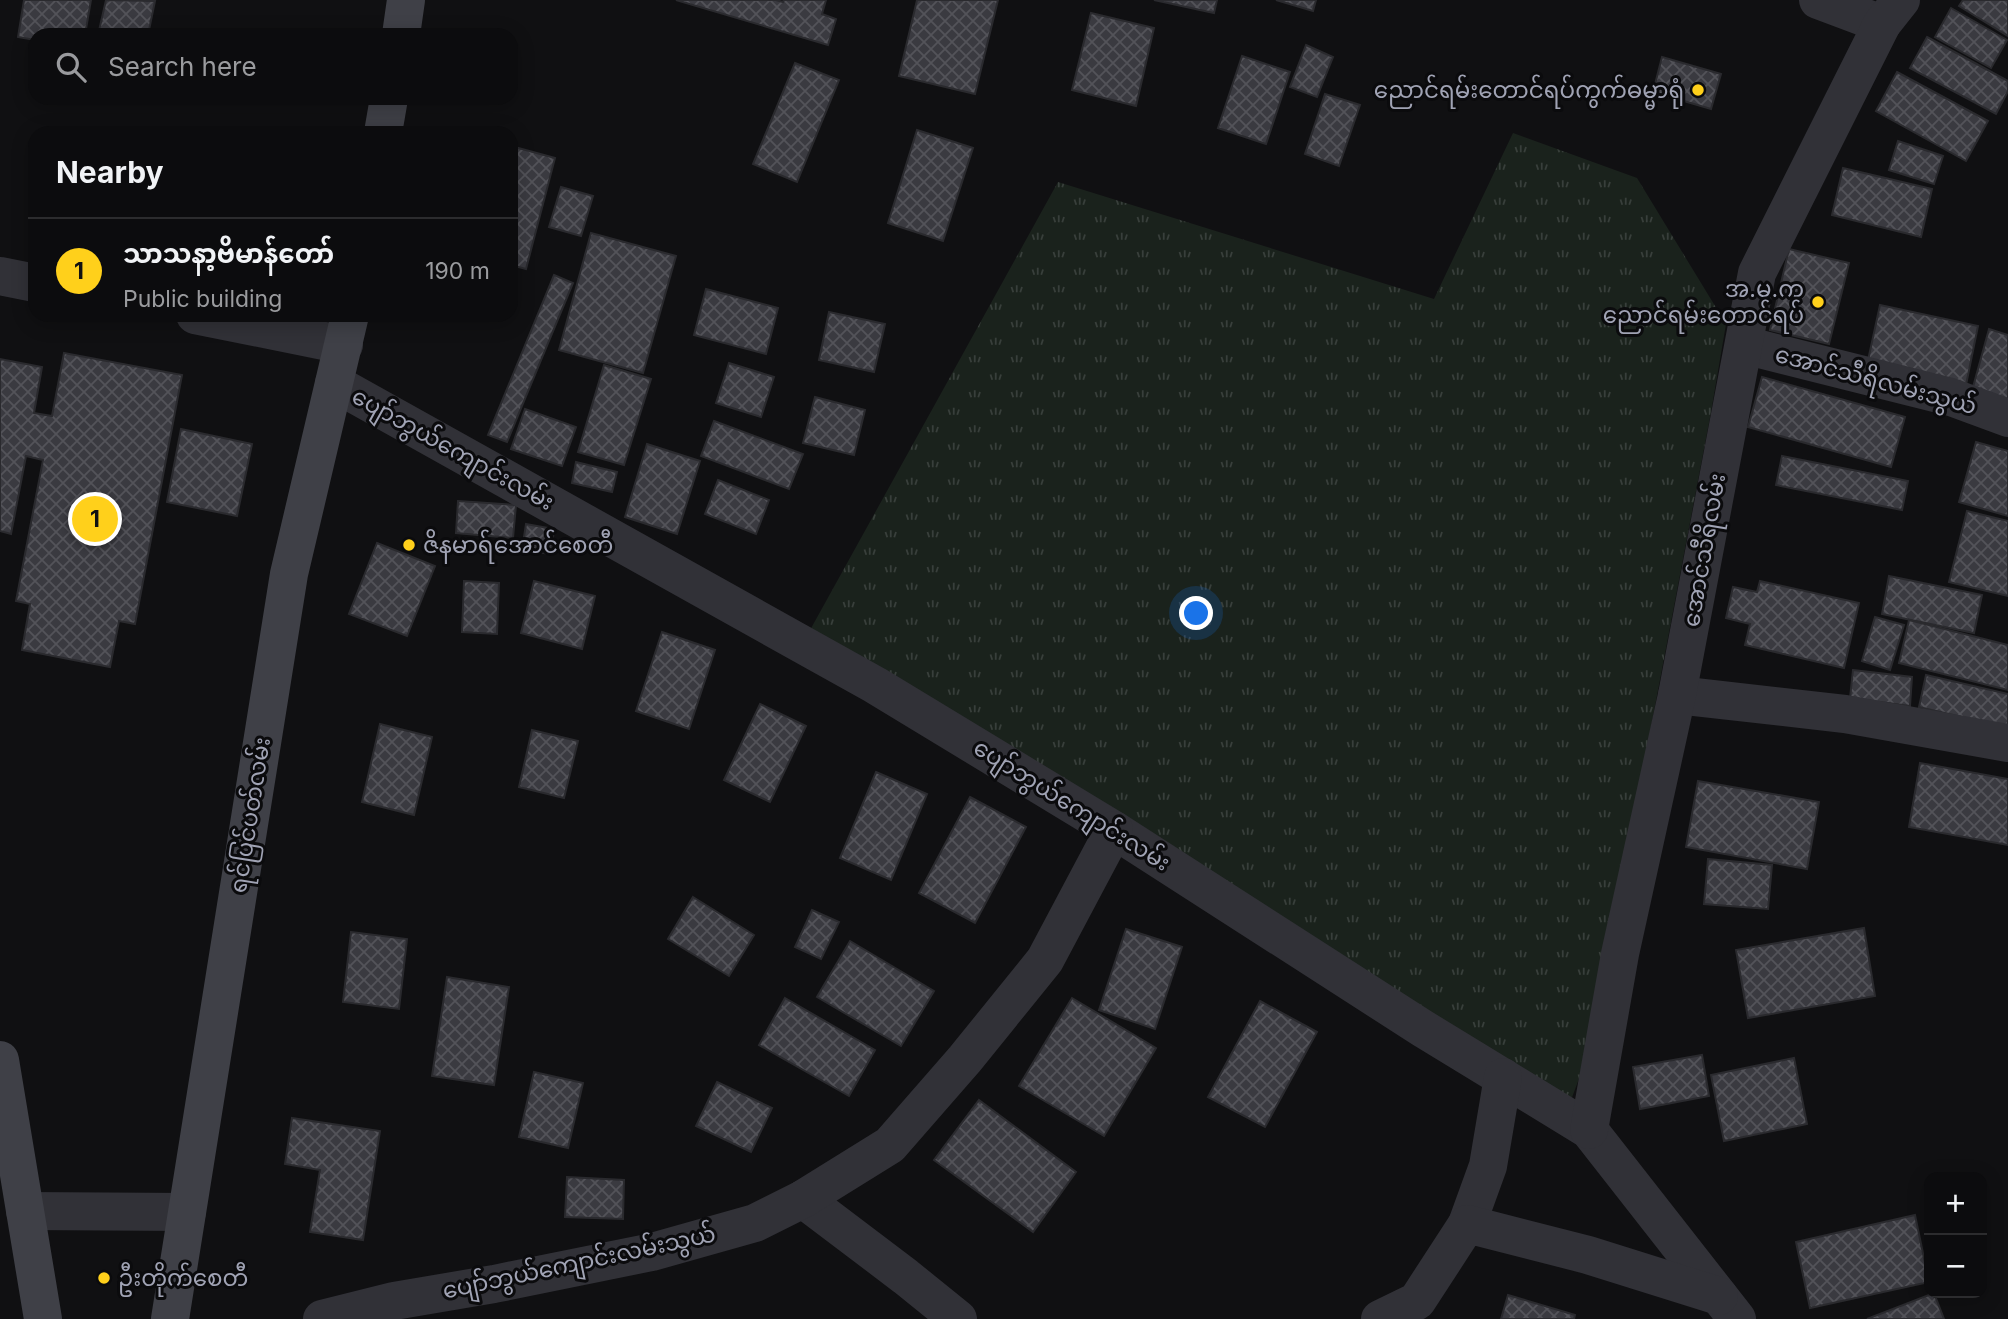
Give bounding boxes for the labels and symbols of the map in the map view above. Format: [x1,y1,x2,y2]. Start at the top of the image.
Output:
place label: ညောင်ရမ်းတောင်ရပ်ကွက်ဓမ္မာရုံ [1374,74,1684,110]
marker: ညောင်ရမ်းတောင်ရပ်ကွက်ဓမ္မာရုံ [1690,82,1706,98]
place label: အ.မ.က ညောင်ရမ်းတောင်ရပ် [1603,275,1804,334]
marker: အ.မ.က ညောင်ရမ်းတောင်ရပ် [1810,294,1826,310]
street label: အောင်သီရိလမ်းသွယ် [1771,338,1980,425]
street label: ပျော်ဘွယ်ကျောင်းလမ်း [345,380,560,521]
street label: အောင်သီရိလမ်း [1675,471,1736,630]
pin: 1 [72,493,118,545]
place label: ဇိနမာရ်အောင်စေတီ [423,529,613,564]
marker: ဇိနမာရ်အောင်စေတီ [401,537,417,553]
your location [1179,596,1213,630]
street label: ပျော်ဘွယ်ကျောင်းလမ်း [966,731,1177,881]
street label: ရင်ပြင်ပတ်လမ်း [222,735,281,896]
street label: ပျော်ဘွယ်ကျောင်းလမ်းသွယ် [439,1217,719,1310]
place label: ဦးတိုက်စေတီ [118,1262,248,1297]
marker: ဦးတိုက်စေတီ [96,1270,112,1286]

